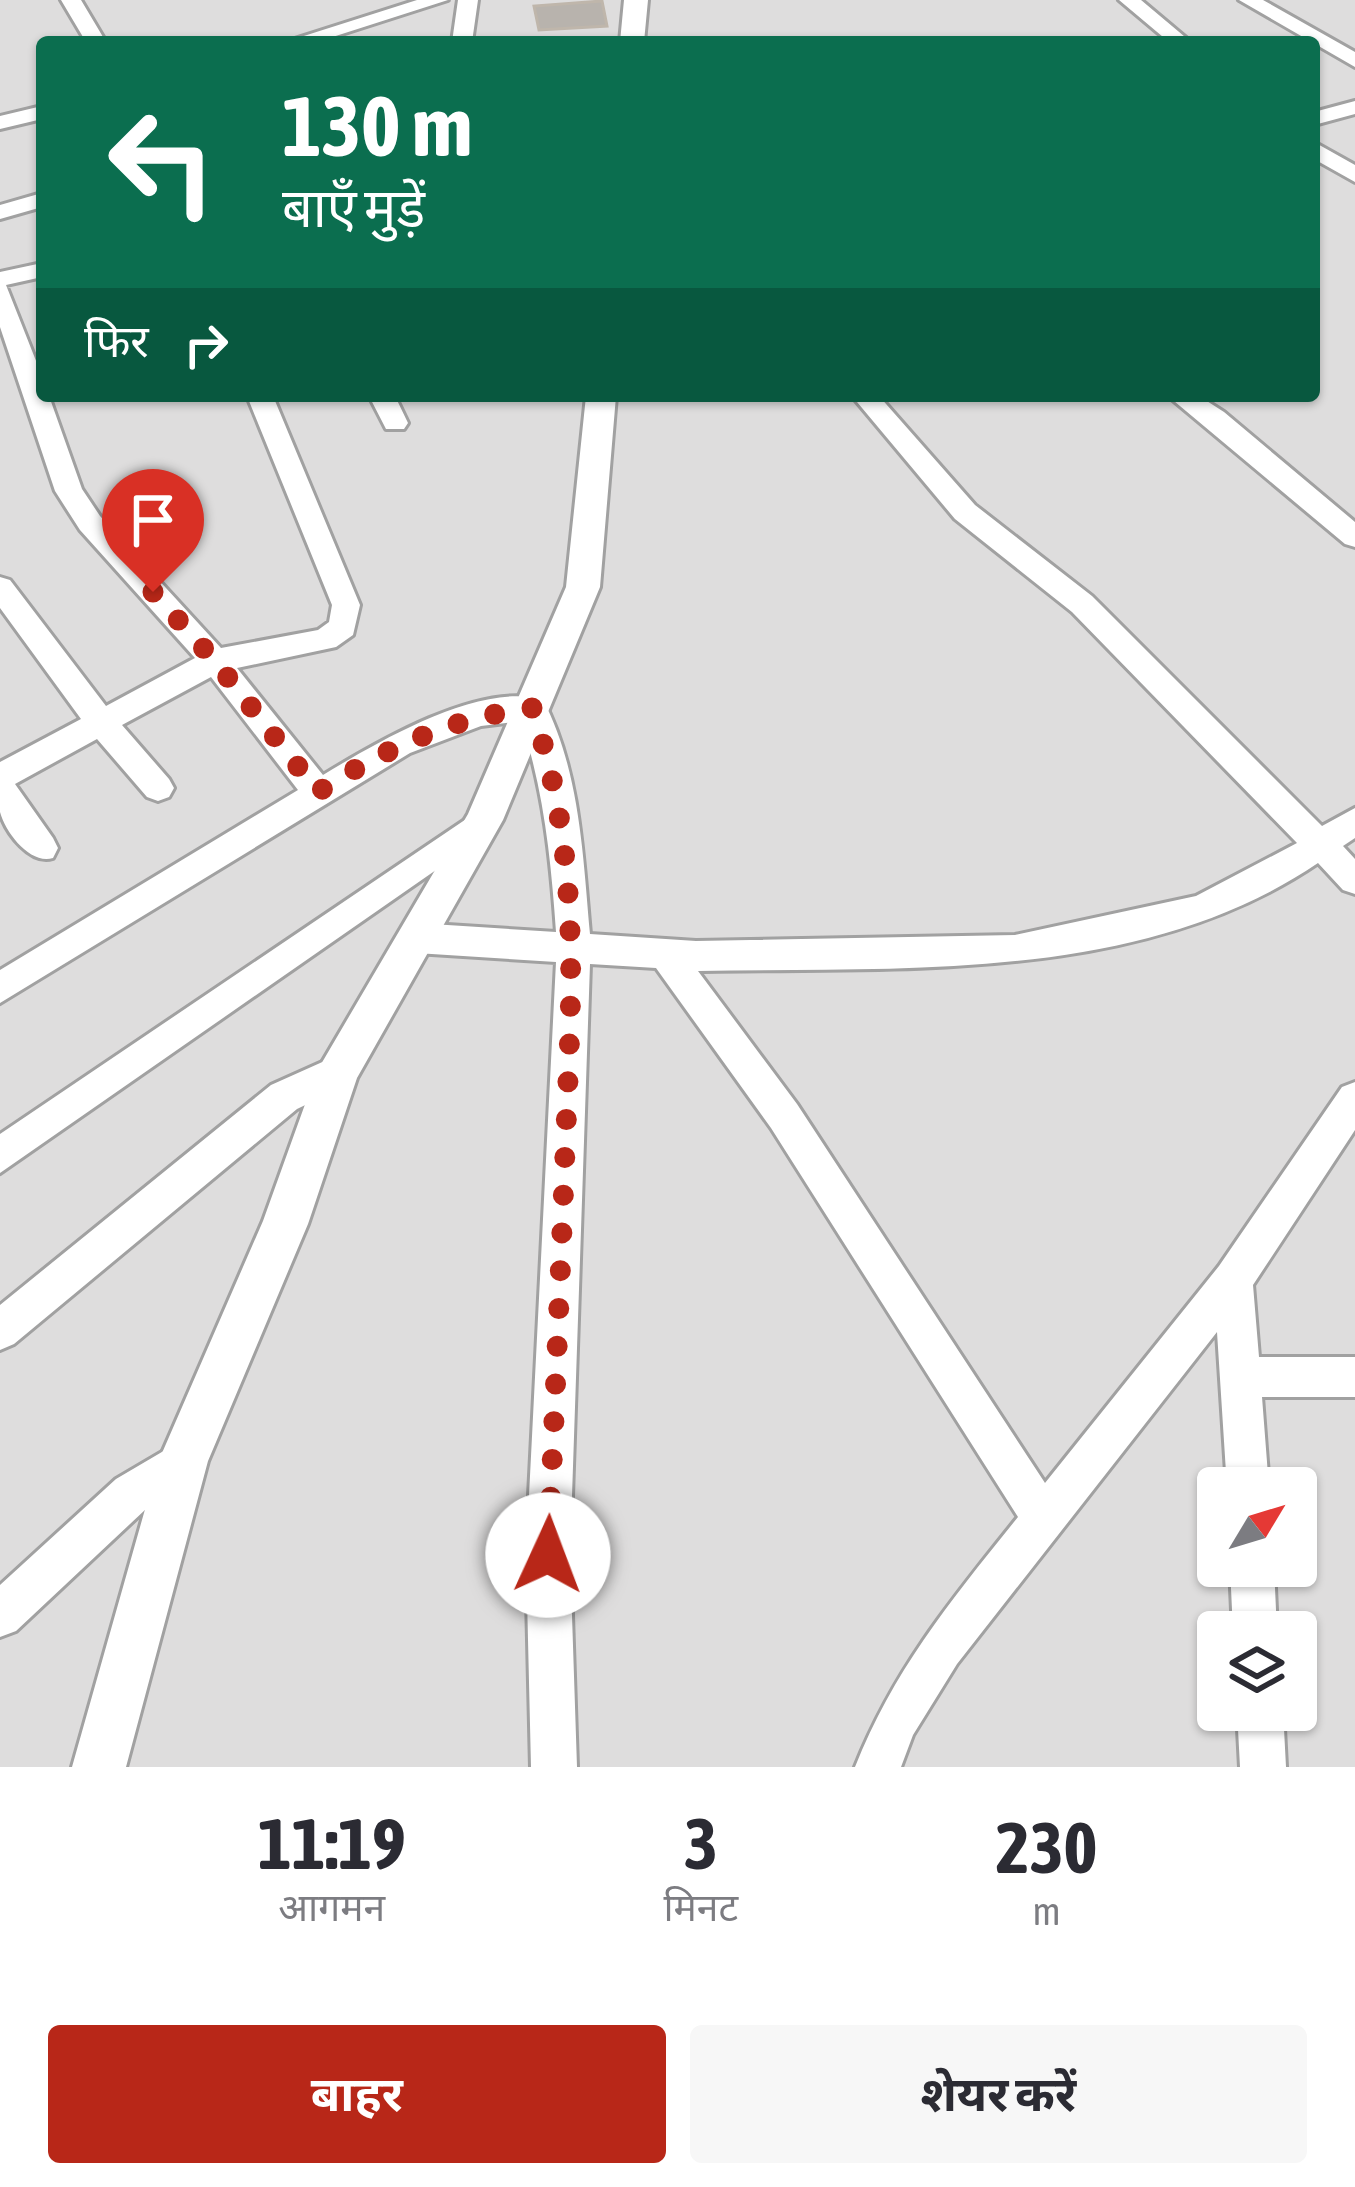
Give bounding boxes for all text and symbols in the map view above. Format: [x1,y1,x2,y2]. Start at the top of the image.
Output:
text: 130 m [282,78,472,174]
icon: left [84,84,240,240]
text: बाएँ मुड़ें [282,177,425,238]
icon: right [173,312,239,378]
text: फिर [84,315,149,367]
pin [102,469,204,592]
icon: arrive [120,487,186,553]
north arrow [1197,1467,1317,1587]
map controls [1197,1467,1317,1731]
position arrow [485,1492,611,1618]
button: layers [1197,1611,1317,1731]
text: 11:19 [258,1802,406,1884]
text: 3 [684,1802,718,1884]
text: 230 [996,1806,1097,1888]
text: आगमन [278,1885,385,1929]
text: मिनट [663,1885,738,1929]
text: m [1033,1889,1061,1933]
button: बाहर [48,2025,666,2163]
button: शेयर करें [690,2025,1307,2163]

